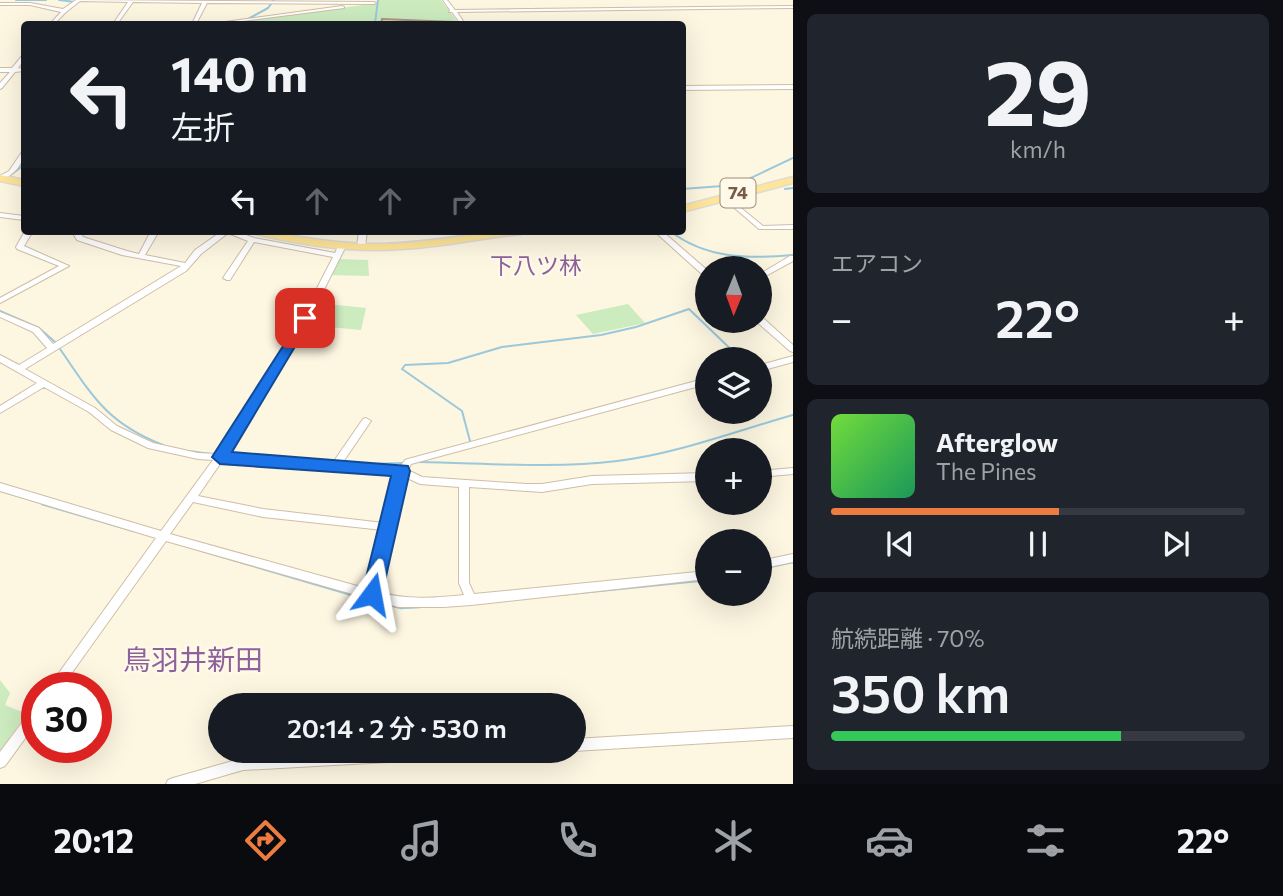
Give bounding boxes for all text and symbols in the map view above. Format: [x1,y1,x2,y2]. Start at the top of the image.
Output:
text: 29 [984,33,1092,145]
text: 140 m [171,42,308,102]
icon: left [56,49,147,140]
text: 左折 [171,106,235,146]
text: km/h [1010,135,1066,163]
road number: 74 [720,178,756,208]
icon: left [225,182,263,220]
icon: ahead [298,182,336,220]
icon: ahead [371,182,409,220]
icon: right [444,182,482,220]
text: エアコン [831,249,923,277]
district label: 下八ツ林 [490,251,582,279]
north arrow [695,256,772,332]
map controls [695,256,772,606]
text: 22° [995,285,1080,349]
pin [275,288,335,348]
text: − [831,294,853,341]
text: + [1223,294,1245,341]
icon: arrive [286,299,324,337]
button: layers [695,347,772,424]
text: Afterglow [936,426,1058,457]
button: + [695,438,772,515]
text: The Pines [936,457,1037,485]
icon: previous [881,525,919,563]
icon: pause [1019,525,1057,563]
icon: next [1157,525,1195,563]
button: − [695,529,772,606]
position arrow [335,557,409,631]
text: 航続距離 · 70% [831,624,985,652]
district label: 鳥羽井新田 [123,642,263,676]
text: 350 km [831,660,1010,724]
speed limit sign: 30 [21,672,112,763]
text: 20:14 · 2 分 · 530 m [287,712,507,743]
icon: directions [241,816,290,865]
icon: music [397,816,446,865]
icon: phone [553,816,602,865]
icon: climate [709,816,758,865]
icon: car [865,816,914,865]
icon: filters [1021,816,1070,865]
text: 20:12 [53,820,134,860]
text: 22° [1177,820,1229,860]

